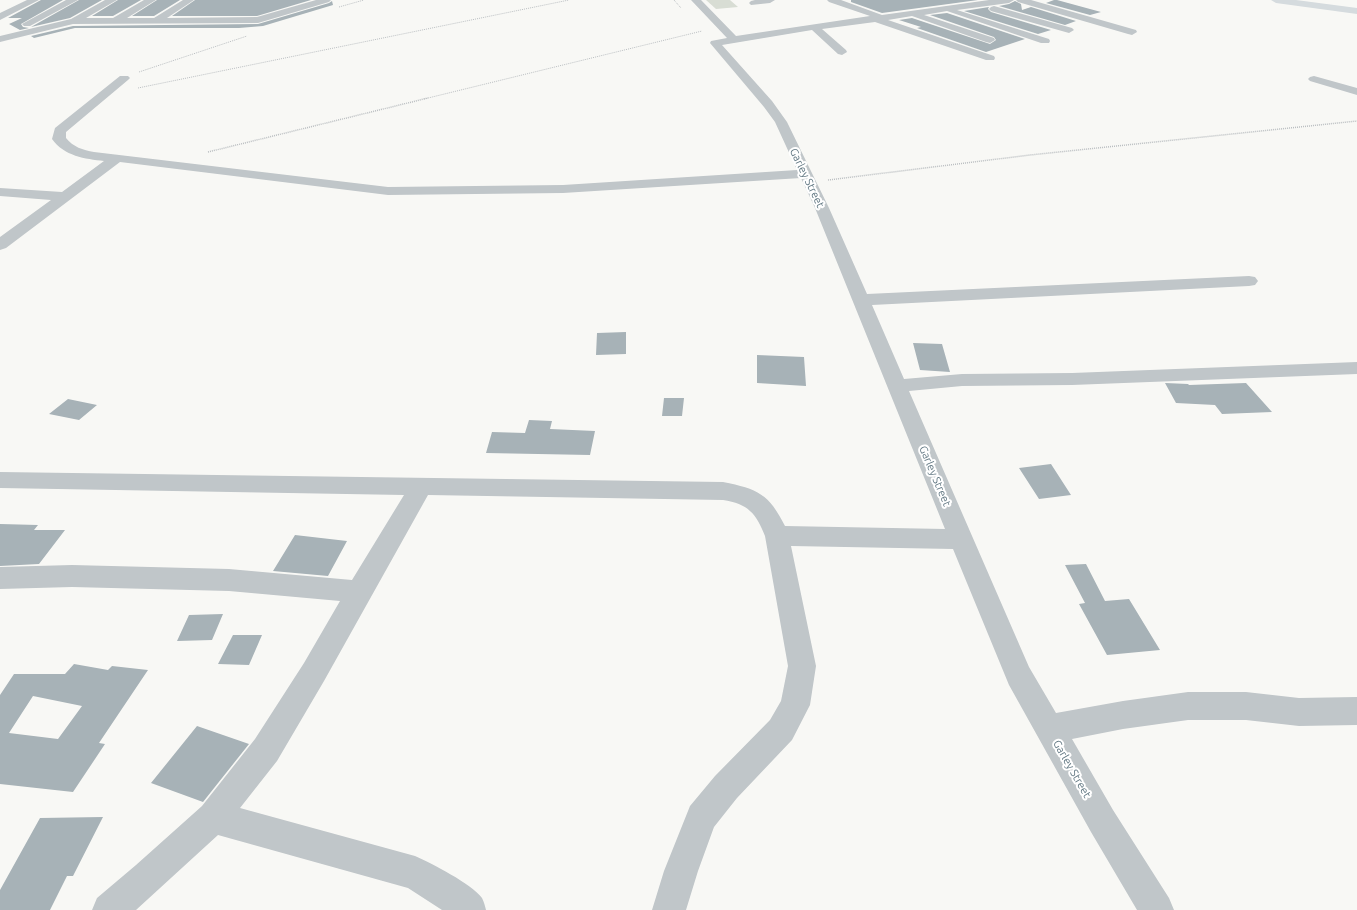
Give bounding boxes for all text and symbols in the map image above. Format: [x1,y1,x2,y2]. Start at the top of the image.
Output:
street label: Garley Street [787,146,827,210]
street label: Garley Street [916,444,954,508]
street label: Garley Street [1050,738,1094,800]

